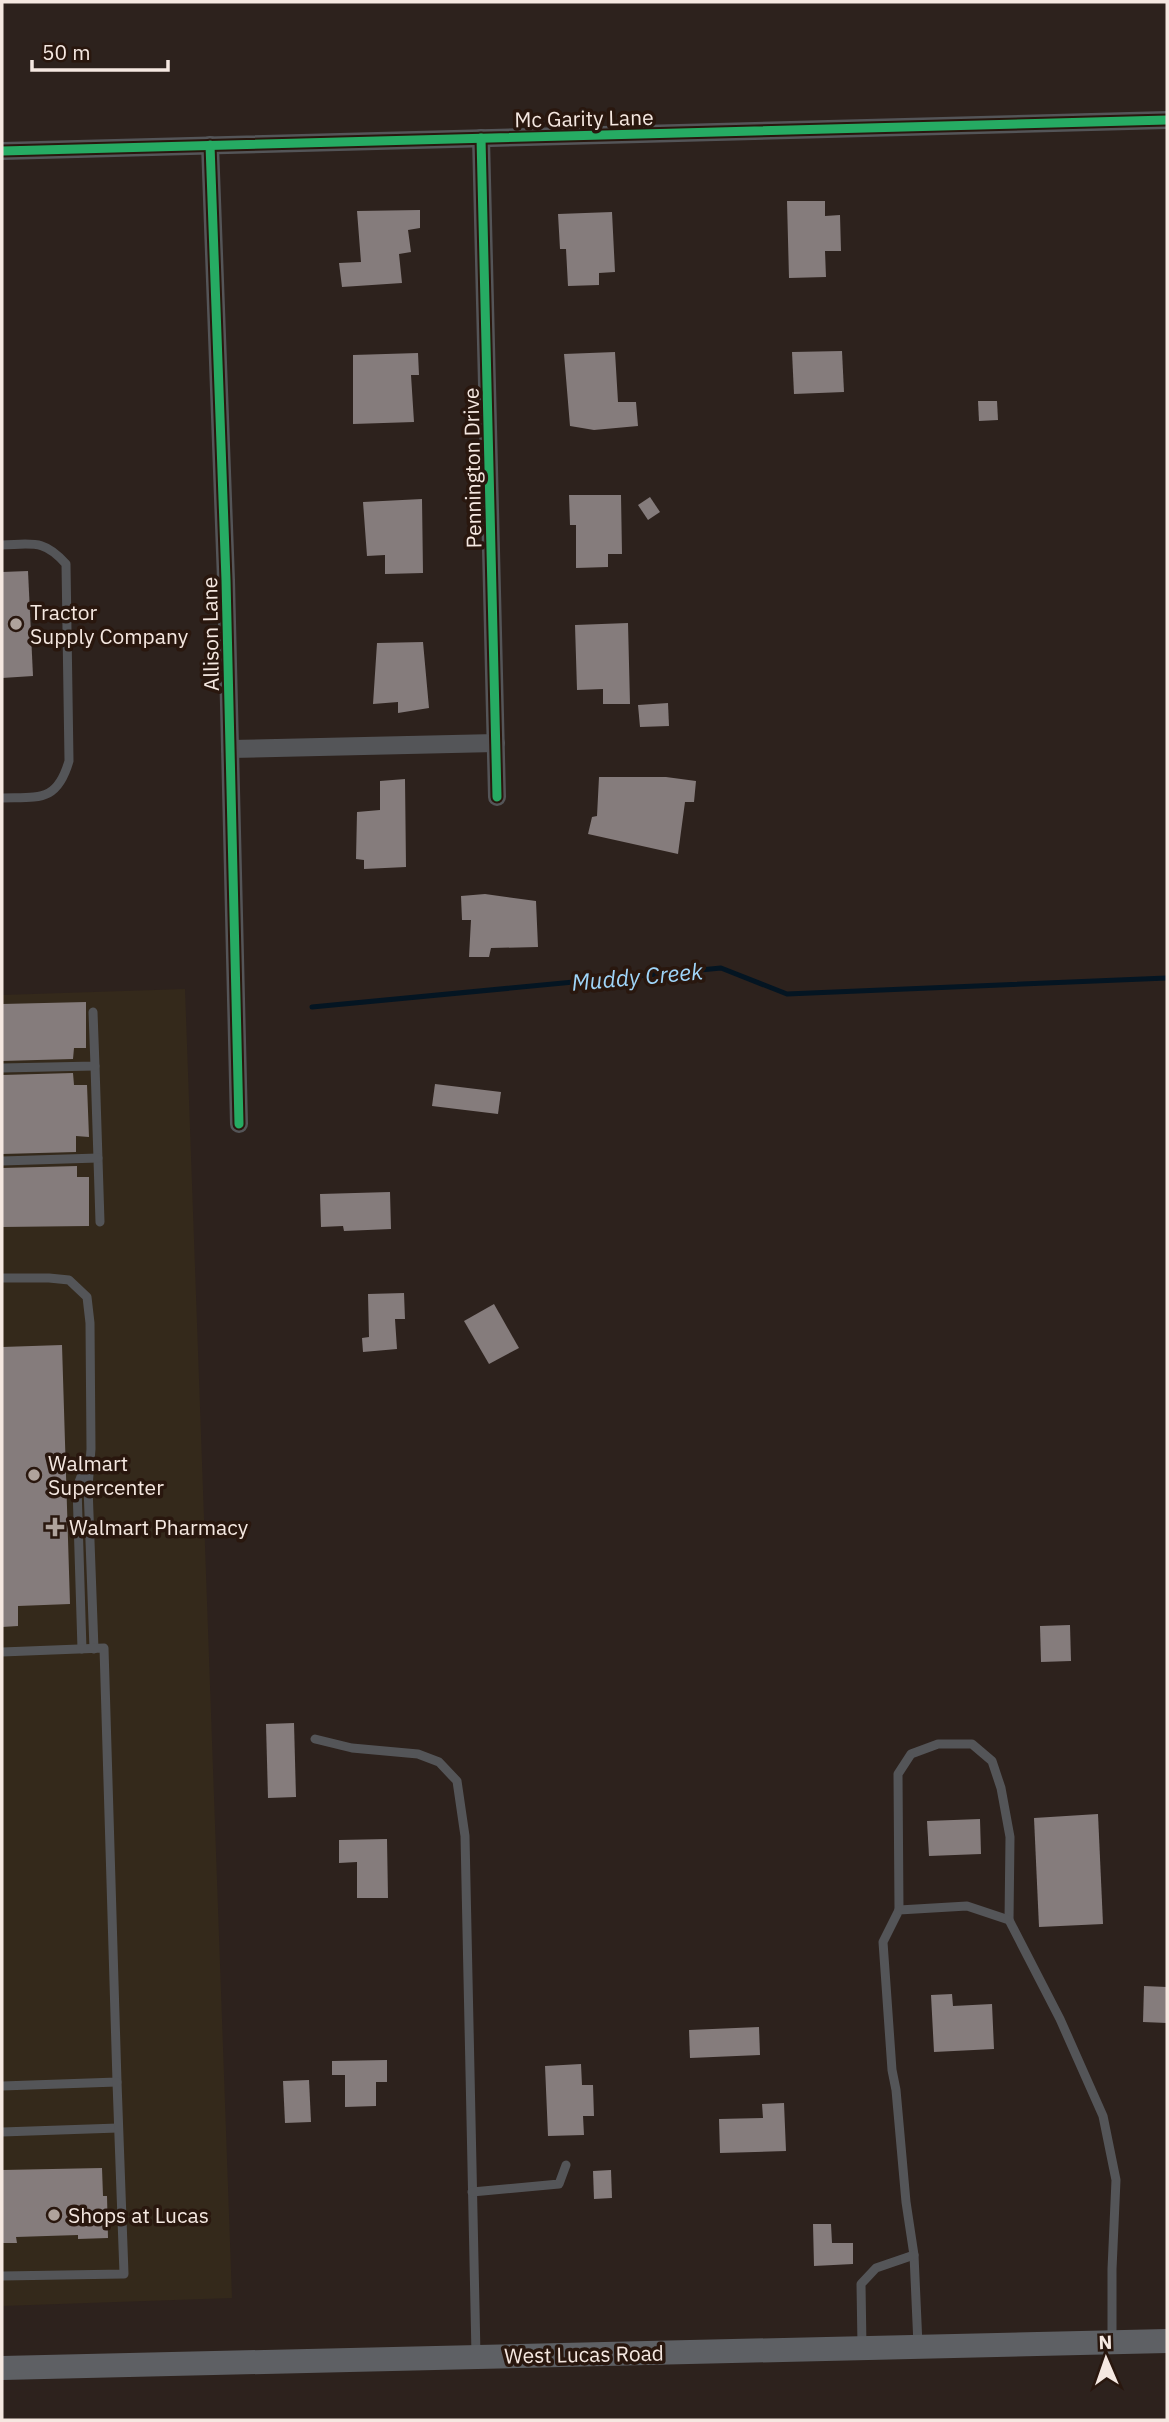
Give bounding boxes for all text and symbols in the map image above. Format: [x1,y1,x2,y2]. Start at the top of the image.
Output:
scale bar [32,28,168,72]
text: 50 m [42,38,91,66]
street label: Mc Garity Lane [514,103,654,133]
street label: Pennington Drive [457,387,487,549]
street label: Allison Lane [195,577,225,691]
place label: Tractor Supply Company [30,598,189,650]
marker: Tractor Supply Company [8,616,24,632]
water label: Muddy Creek [570,955,705,997]
place label: Walmart Supercenter [48,1449,164,1501]
marker: Walmart Supercenter [26,1467,42,1483]
place label: Walmart Pharmacy [69,1513,249,1541]
marker: Walmart Pharmacy [47,1519,63,1535]
place label: Shops at Lucas [68,2201,209,2229]
marker: Shops at Lucas [46,2207,62,2223]
north arrow [1071,2324,1141,2394]
text: N [1098,2330,1113,2354]
street label: West Lucas Road [504,2339,664,2369]

